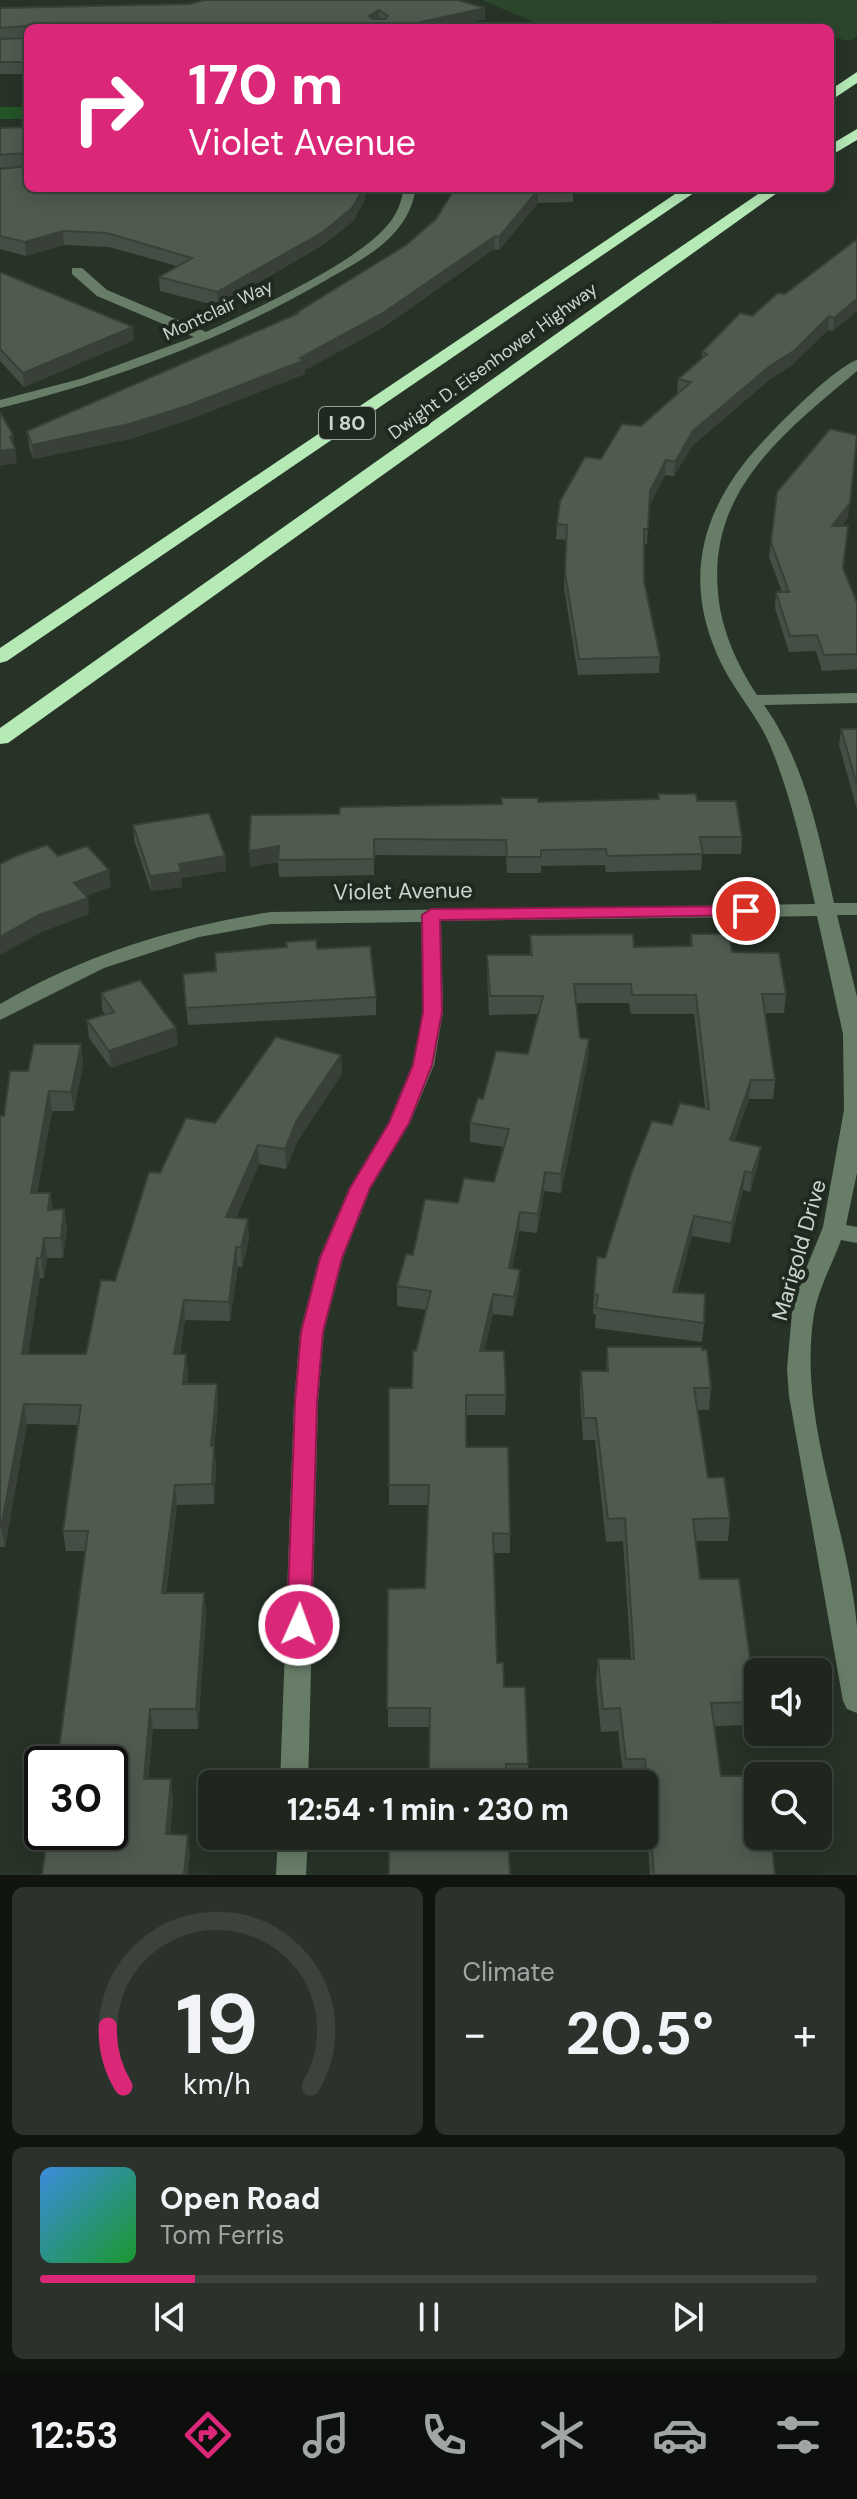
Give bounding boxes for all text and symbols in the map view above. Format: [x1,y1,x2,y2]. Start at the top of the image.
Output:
text: 170 m [188,48,343,121]
icon: right [56,56,160,160]
text: Violet Avenue [188,119,416,166]
street label: Montclair Way [159,274,277,346]
street label: Dwight D. Eisenhower Highway [384,277,602,445]
road number: I 80 [319,407,375,439]
street label: Violet Avenue [333,875,473,907]
pin [712,877,780,945]
icon: arrive [724,889,768,933]
street label: Marigold Drive [765,1176,833,1324]
position arrow [257,1583,341,1667]
map controls [744,1658,832,1850]
button: sound [744,1658,832,1746]
speed limit sign: 30 [24,1746,128,1850]
button: search [744,1762,832,1850]
text: 12:54 · 1 min · 230 m [287,1790,569,1829]
text: Climate [463,1955,555,1989]
text: 19 [176,1970,259,2079]
text: 20.5° [566,1994,714,2073]
text: − [463,2005,487,2063]
text: + [793,2005,817,2063]
text: km/h [183,2066,251,2103]
text: Open Road [160,2179,320,2218]
text: Tom Ferris [160,2218,284,2252]
icon: previous [148,2295,192,2339]
icon: pause [407,2295,451,2339]
icon: next [666,2295,710,2339]
icon: directions [180,2407,236,2463]
icon: music [298,2407,354,2463]
icon: phone [416,2407,472,2463]
icon: climate [534,2407,590,2463]
icon: car [652,2407,708,2463]
icon: filters [770,2407,826,2463]
text: 12:53 [31,2412,118,2459]

